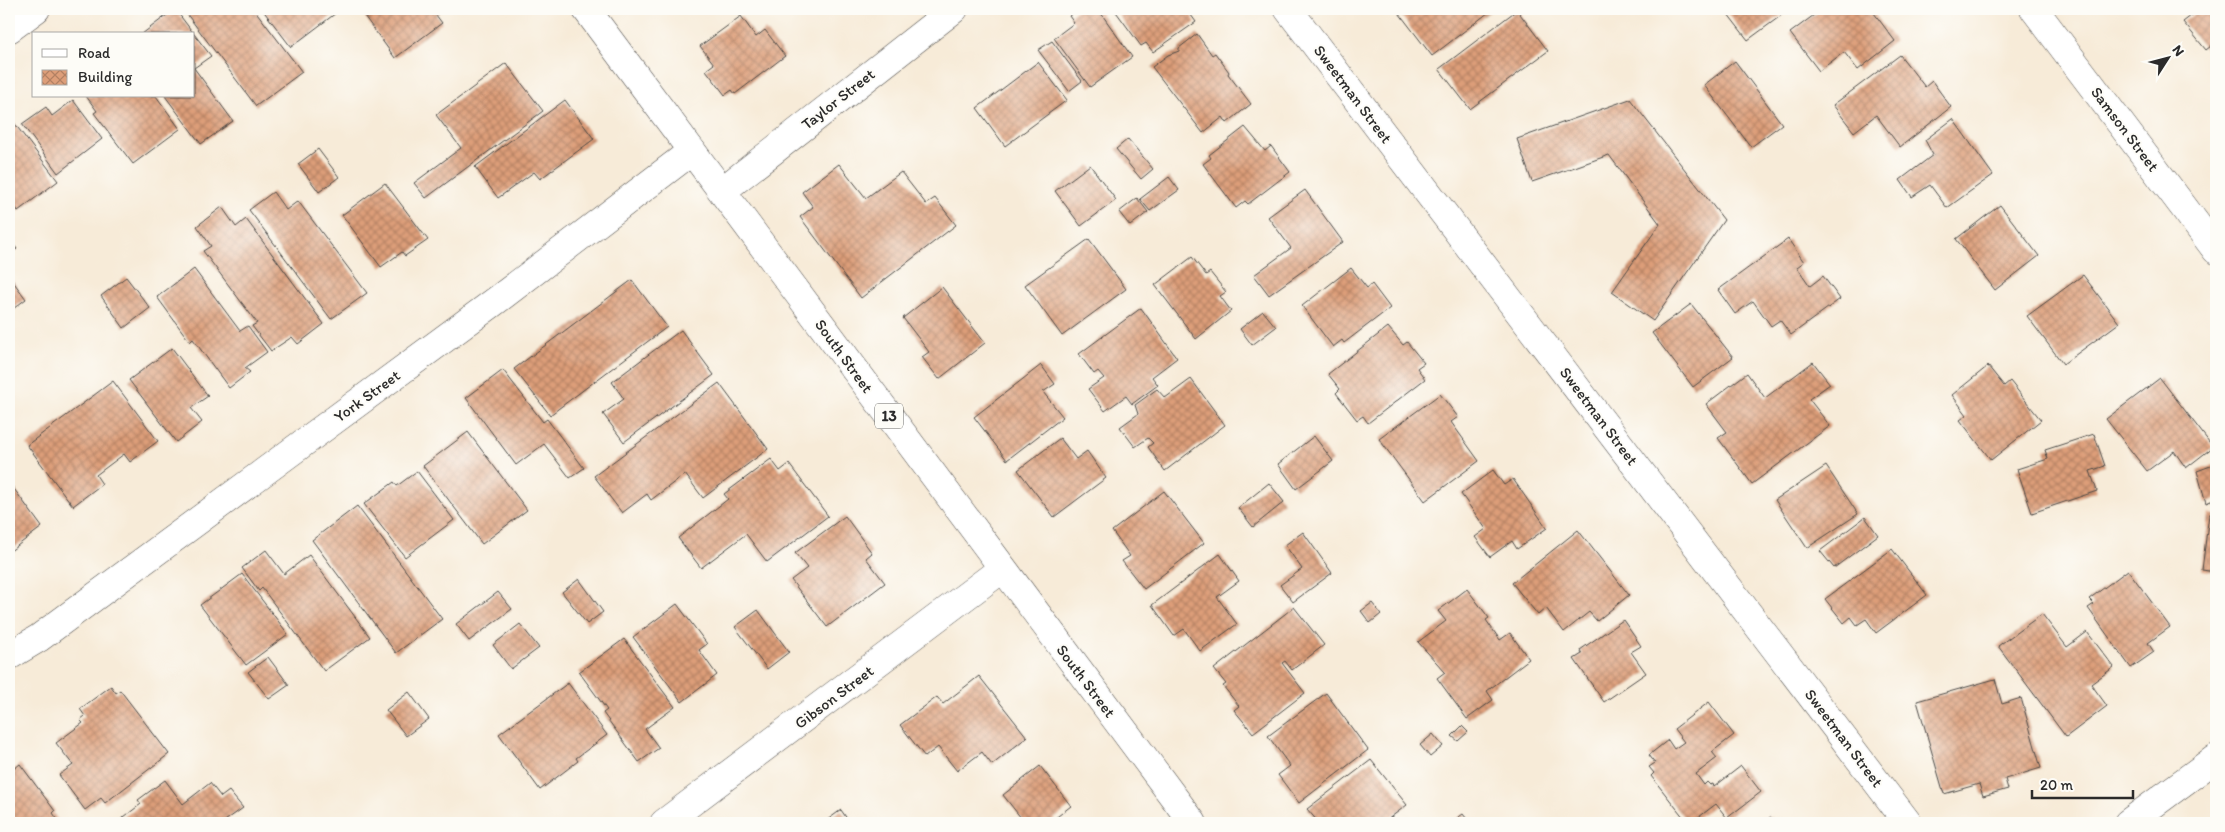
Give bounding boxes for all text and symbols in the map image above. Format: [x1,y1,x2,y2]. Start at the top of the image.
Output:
legend [32,32,195,98]
north arrow [2142,32,2192,82]
street label: Sweetman Street [1310,41,1396,147]
text: N [2168,42,2188,59]
text: Road [78,44,111,62]
street label: Taylor Street [797,64,879,134]
text: Building [78,68,132,86]
street label: Samson Street [2087,83,2163,175]
street label: South Street [811,316,877,396]
street label: Sweetman Street [1556,363,1642,469]
street label: York Street [330,366,404,426]
road number: 13 [875,404,903,428]
street label: South Street [1052,641,1120,721]
street label: Gibson Street [791,661,877,733]
street label: Sweetman Street [1801,685,1887,791]
scale bar [2032,767,2134,799]
text: 20 m [2040,776,2074,794]

